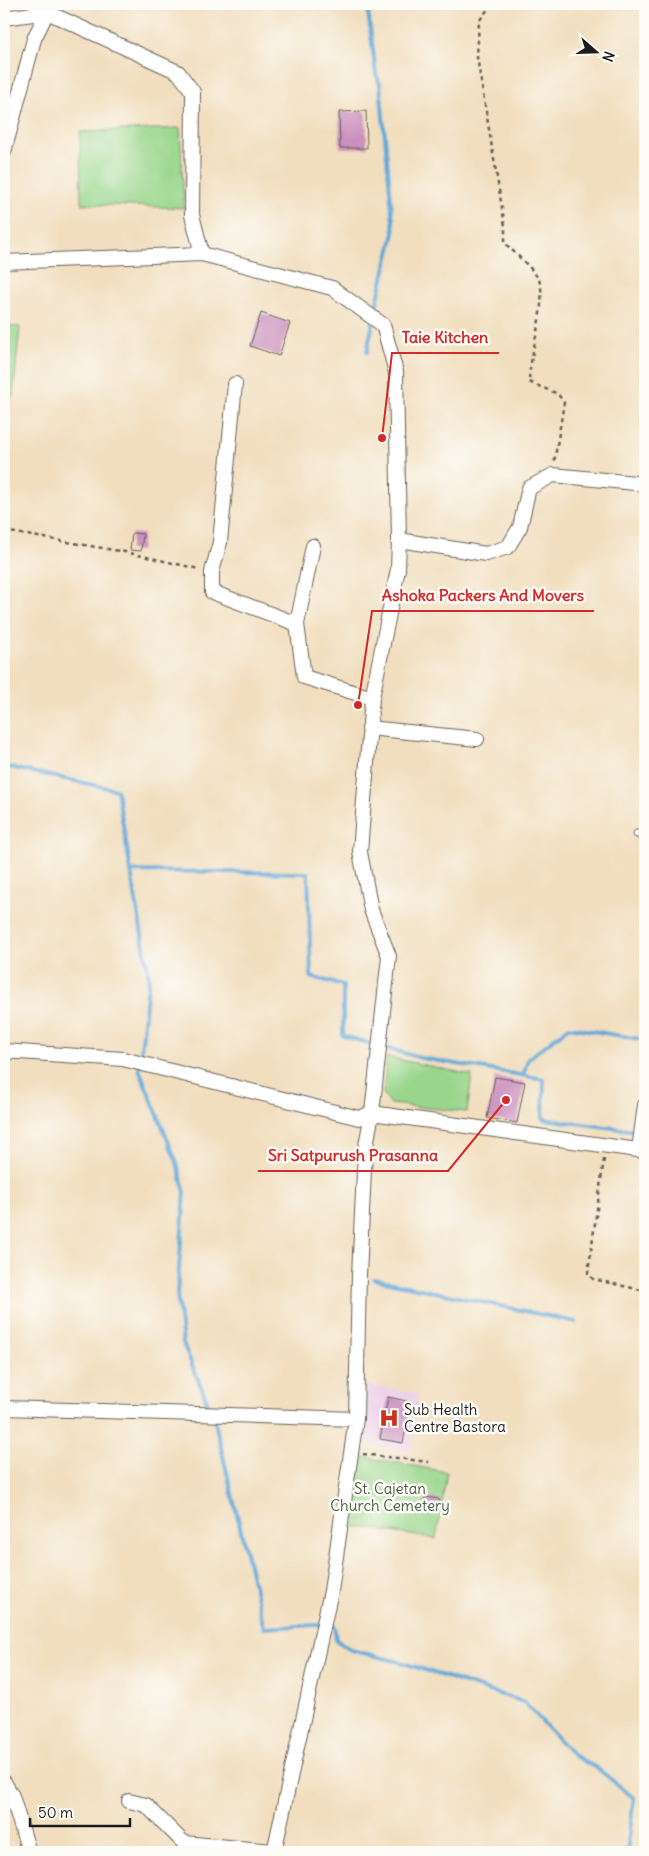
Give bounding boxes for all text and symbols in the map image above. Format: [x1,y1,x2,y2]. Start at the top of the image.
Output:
north arrow [572,28,622,78]
text: N [598,49,618,64]
callout: Taie Kitchen [392,322,499,353]
text: Taie Kitchen [402,327,488,347]
callout: Ashoka Packers And Movers [372,580,594,611]
text: Ashoka Packers And Movers [382,585,584,605]
callout: Sri Satpurush Prasanna [258,1140,448,1171]
text: Sri Satpurush Prasanna [268,1145,438,1166]
place label: Sub Health Centre Bastora [404,1400,506,1436]
hospital icon: Sub Health Centre Bastora [378,1407,400,1429]
park label: St. Cajetan Church Cemetery [330,1479,450,1515]
scale bar [30,1796,130,1828]
text: 50 m [38,1803,73,1822]

